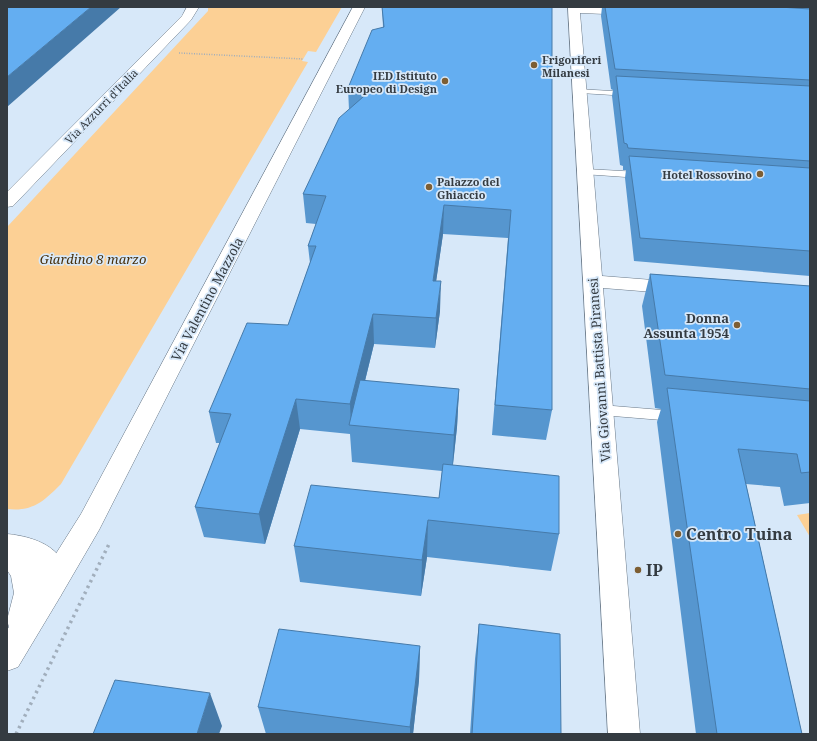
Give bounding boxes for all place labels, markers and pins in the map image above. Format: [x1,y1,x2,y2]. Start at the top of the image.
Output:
place label: Frigoriferi Milanesi [542,52,602,80]
marker: Frigoriferi Milanesi [529,60,539,70]
place label: IED Istituto Europeo di Design [336,68,438,96]
marker: IED Istituto Europeo di Design [440,76,450,86]
place label: Hotel Rossovino [662,167,752,182]
marker: Hotel Rossovino [755,169,765,179]
place label: Palazzo del Ghiaccio [437,174,500,202]
marker: Palazzo del Ghiaccio [424,182,434,192]
place label: Donna Assunta 1954 [644,309,730,342]
marker: Donna Assunta 1954 [732,320,742,330]
place label: Centro Tuina [686,523,793,545]
marker: Centro Tuina [673,529,683,539]
place label: IP [646,559,663,581]
marker: IP [633,565,643,575]

